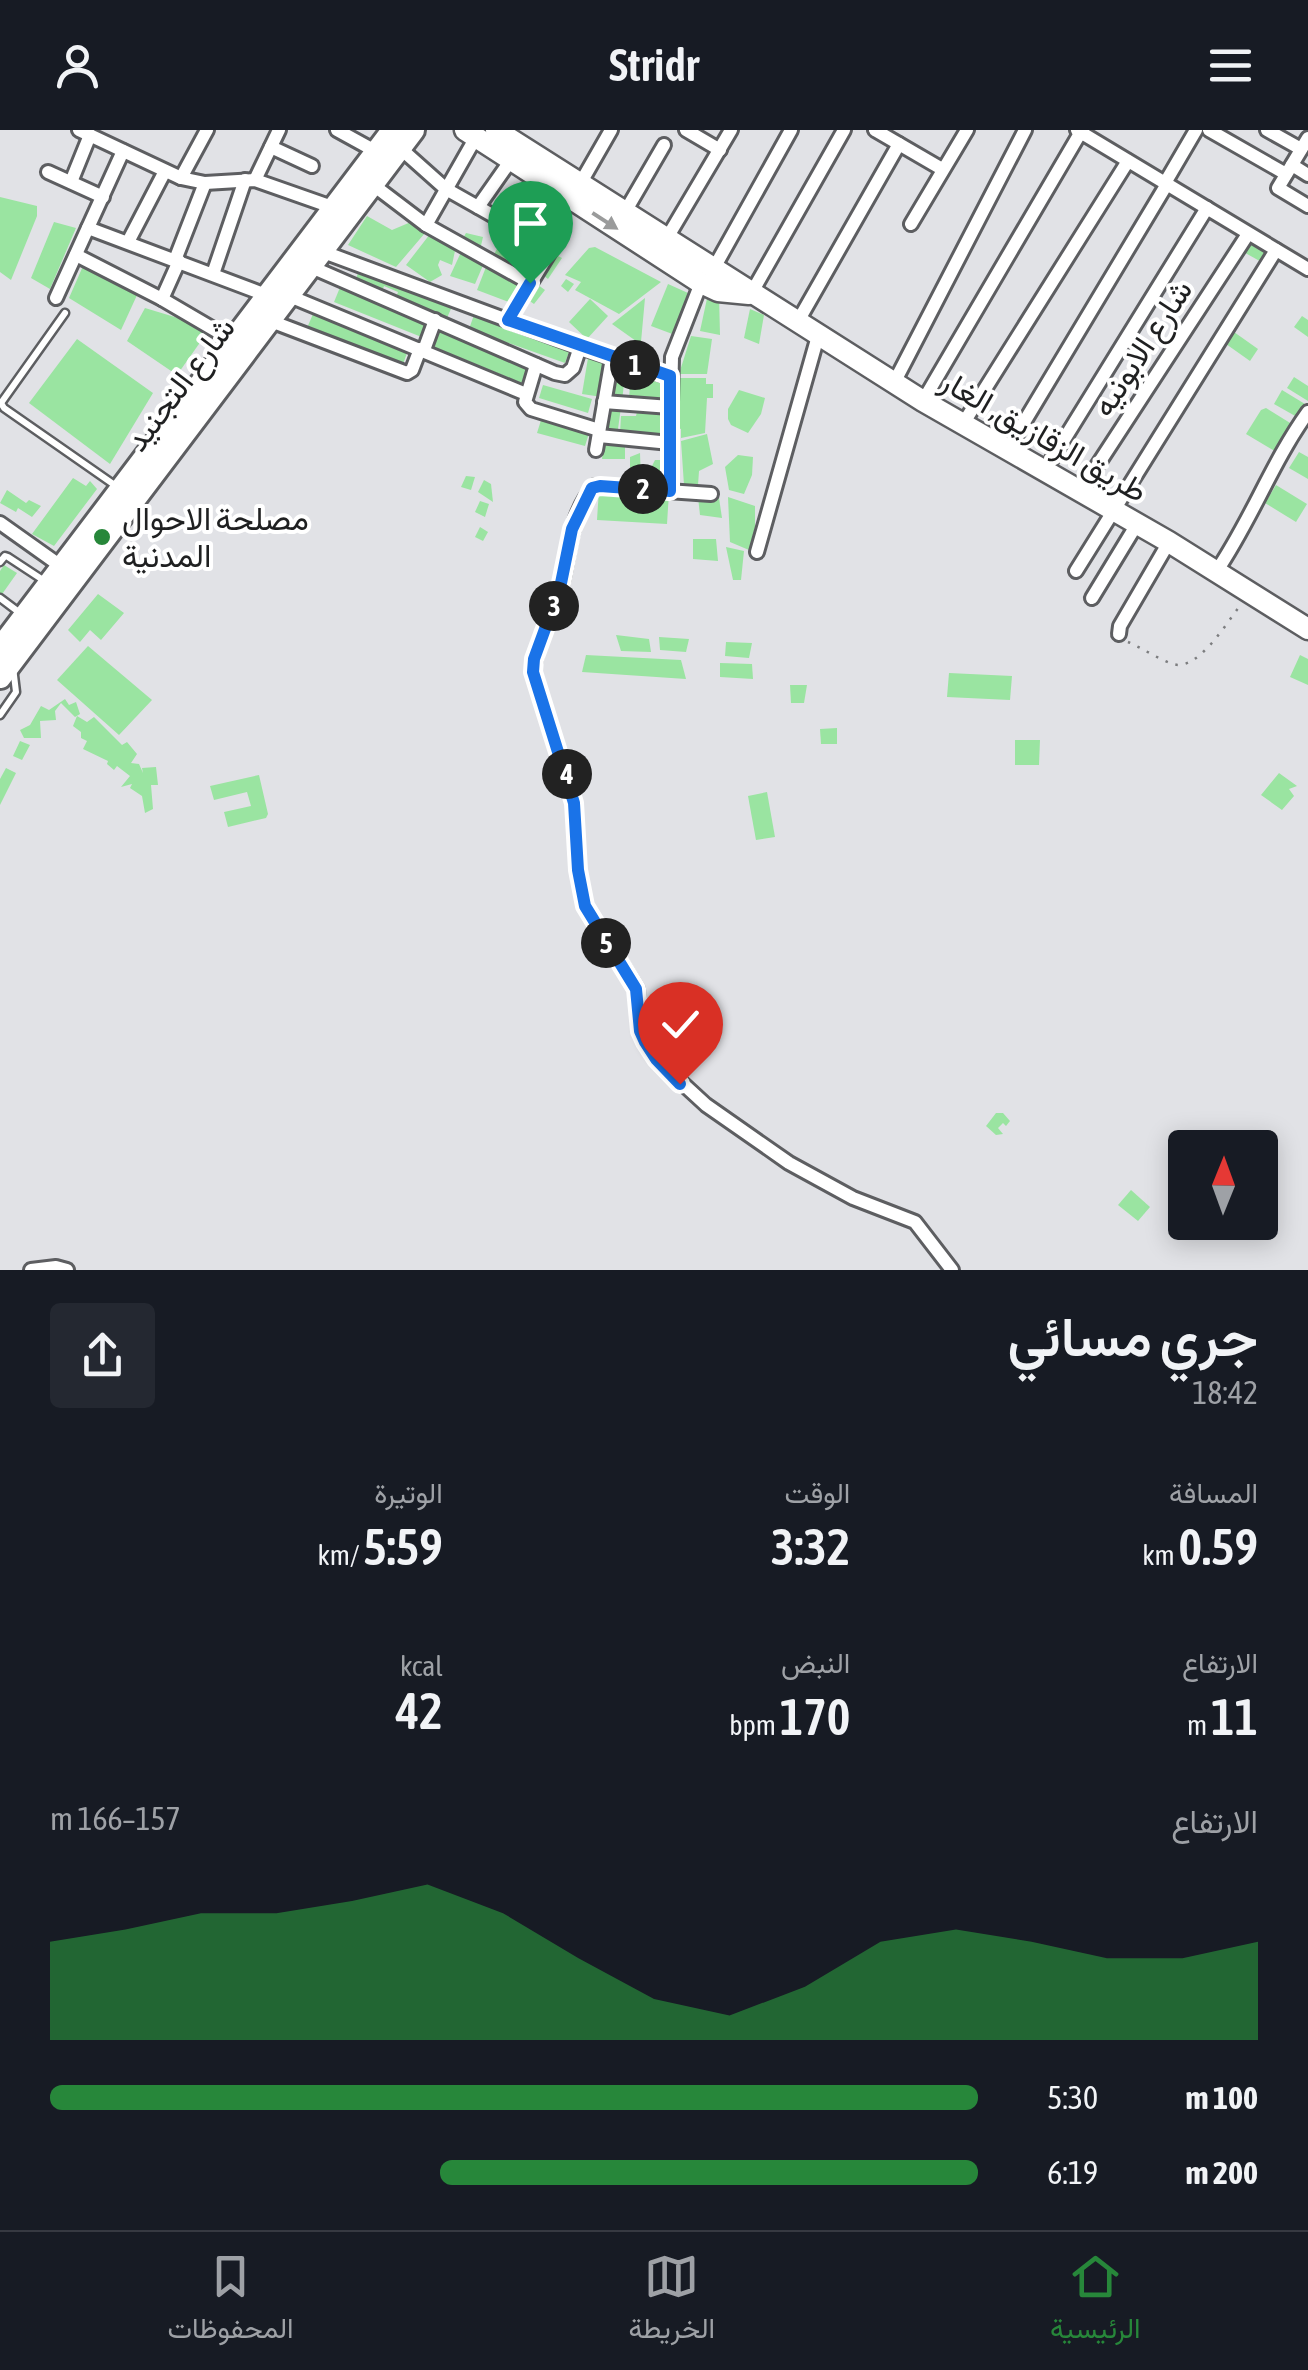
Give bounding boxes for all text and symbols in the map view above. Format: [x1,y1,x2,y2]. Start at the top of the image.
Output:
icon: person [50,38,105,93]
icon: menu [1203,38,1258,93]
text: Stridr [609,39,699,91]
pin [488,181,573,284]
icon: arrive [503,196,558,251]
one-way arrow [592,211,619,230]
street label: شارع الابونيه [1084,273,1203,425]
street label: شارع التجنيد [117,309,245,460]
pin: 1 [610,340,660,390]
text: 1 [628,349,642,381]
street label: طريق الزقازيق, الغار [933,361,1154,511]
pin: 2 [618,464,668,514]
text: 2 [636,473,650,505]
place label: مصلحة الاحوال المدنية [122,500,309,574]
marker: مصلحة الاحوال المدنية [91,526,113,548]
pin: 3 [529,581,579,631]
text: 3 [547,590,561,622]
pin: 4 [542,749,592,799]
text: 4 [560,758,574,790]
pin: 5 [581,918,631,968]
text: 5 [599,927,613,959]
pin [638,982,723,1085]
icon: check [653,997,708,1052]
north arrow [1168,1130,1278,1240]
map controls [1168,1130,1278,1240]
button: share [50,1303,155,1408]
text: جري مسائي [1007,1305,1258,1368]
text: 18:42 [1192,1374,1258,1411]
text: الوتيرة [374,1477,443,1509]
text: الوقت [785,1477,850,1509]
text: المسافة [1169,1477,1258,1509]
text: 5:59 [363,1518,443,1576]
text: 3:32 [771,1518,850,1576]
text: 0.59 [1179,1518,1258,1576]
text: /km [317,1539,363,1571]
text: km [1142,1539,1179,1571]
text: النبض [781,1647,850,1679]
text: الارتفاع [1182,1647,1258,1679]
text: kcal [400,1650,443,1682]
text: 42 [396,1682,443,1740]
text: 170 [780,1688,850,1746]
text: 11 [1211,1688,1258,1746]
text: bpm [729,1709,780,1741]
text: m [1187,1709,1211,1741]
text: 157–166 m [50,1800,181,1837]
text: الارتفاع [1171,1803,1258,1840]
text: 5:30 [1047,2079,1098,2116]
text: 100 m [1185,2079,1258,2116]
text: 6:19 [1047,2154,1098,2191]
text: 200 m [1185,2154,1258,2191]
tab: المحفوظات [167,2249,294,2353]
tab: الخريطة [629,2249,715,2353]
tab: الرئيسية [1050,2249,1141,2353]

